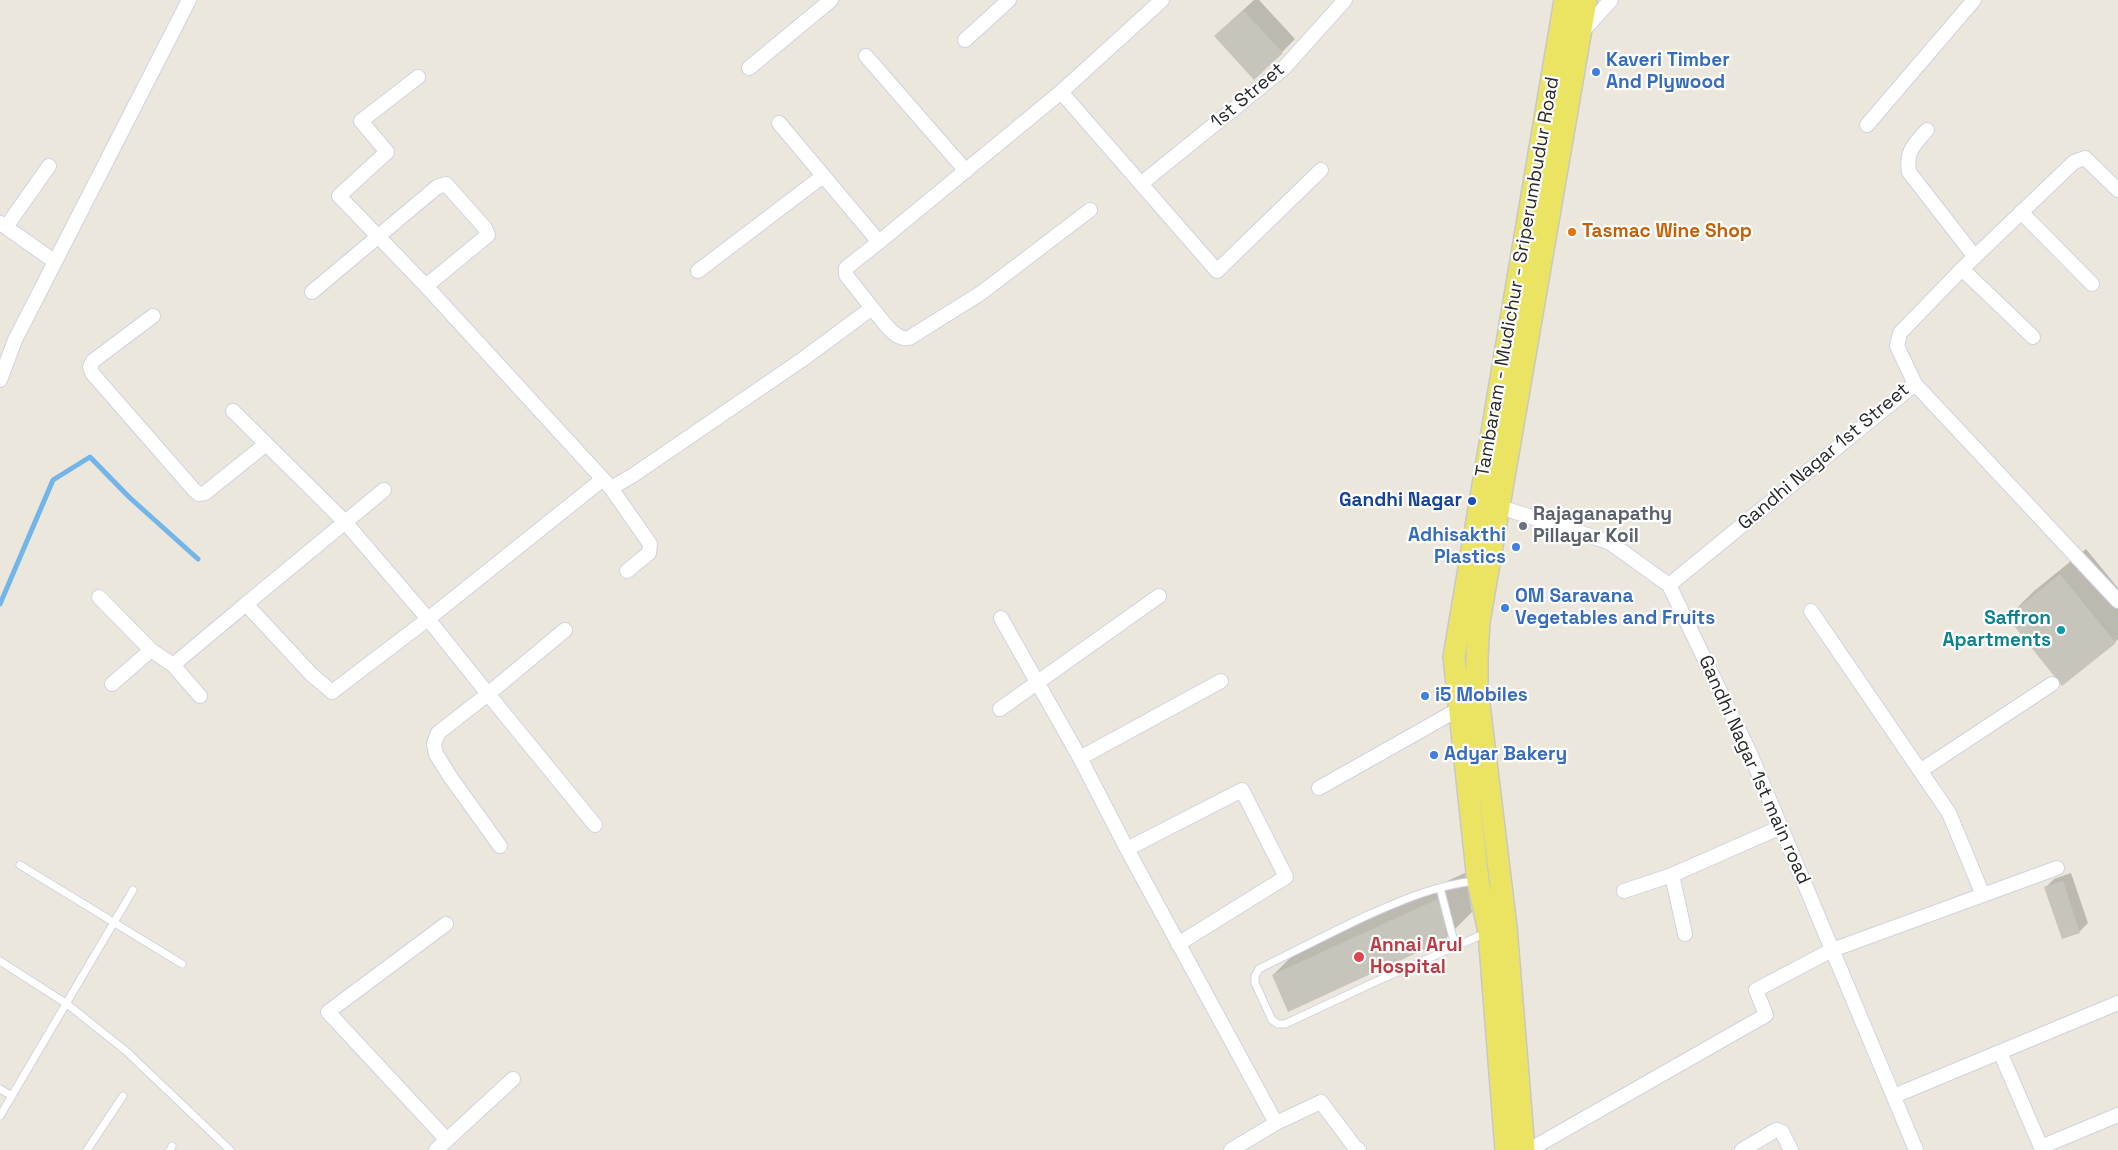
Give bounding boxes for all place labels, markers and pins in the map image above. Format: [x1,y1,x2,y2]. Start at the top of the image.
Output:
place label: Kaveri Timber And Plywood [1606,50,1730,94]
marker: Kaveri Timber And Plywood [1590,66,1602,78]
place label: Tasmac Wine Shop [1582,221,1752,243]
marker: Tasmac Wine Shop [1566,226,1578,238]
place label: Gandhi Nagar [1339,490,1462,512]
marker: Gandhi Nagar [1466,495,1478,507]
place label: Rajaganapathy Pillayar Koil [1533,504,1672,548]
marker: Rajaganapathy Pillayar Koil [1517,520,1529,532]
place label: Adhisakthi Plastics [1408,525,1506,569]
marker: Adhisakthi Plastics [1510,541,1522,553]
place label: OM Saravana Vegetables and Fruits [1515,586,1715,630]
marker: OM Saravana Vegetables and Fruits [1499,602,1511,614]
place label: Saffron Apartments [1942,608,2051,652]
marker: Saffron Apartments [2055,624,2067,636]
place label: i5 Mobiles [1435,685,1528,707]
marker: i5 Mobiles [1419,690,1431,702]
place label: Adyar Bakery [1444,744,1567,766]
marker: Adyar Bakery [1428,749,1440,761]
place label: Annai Arul Hospital [1370,935,1463,979]
marker: Annai Arul Hospital [1352,950,1366,964]

